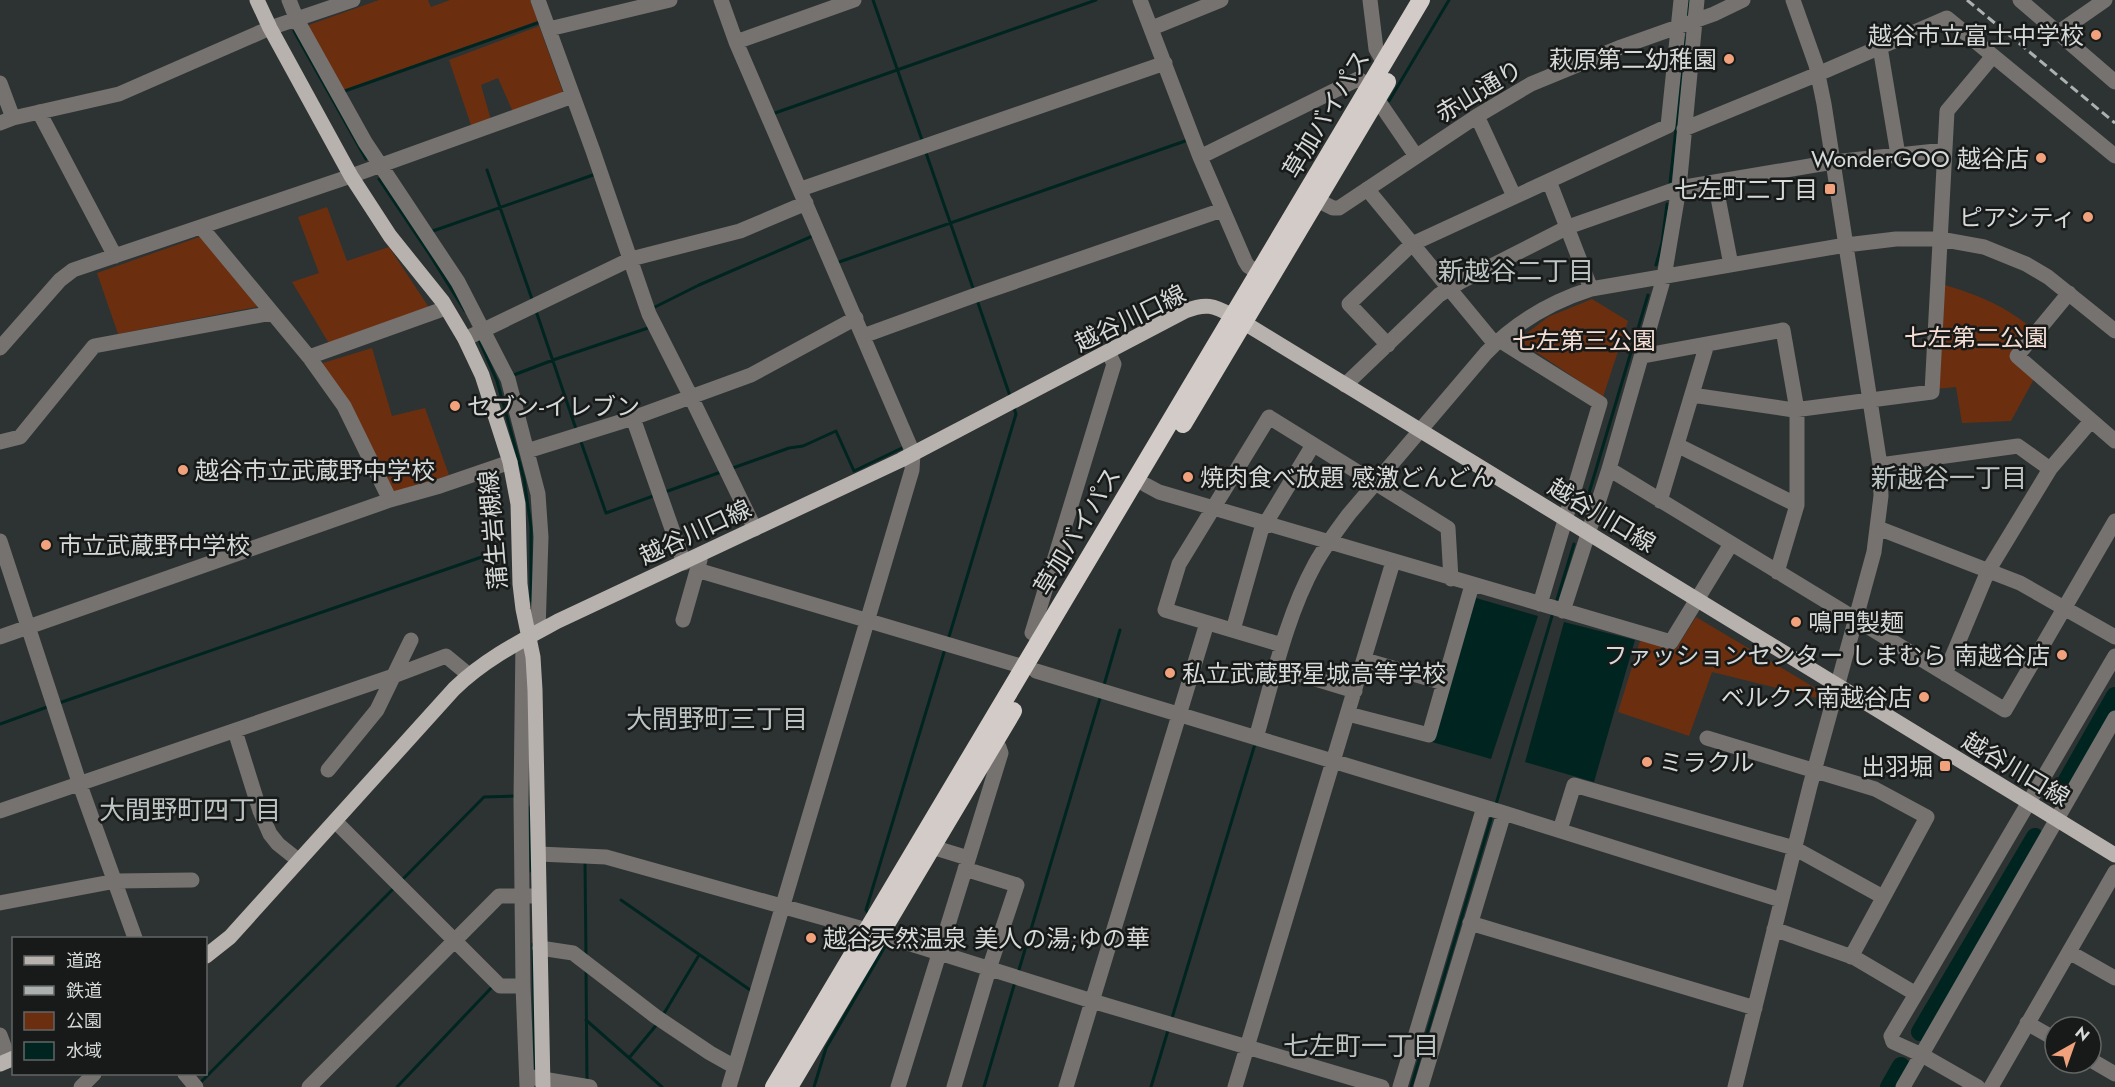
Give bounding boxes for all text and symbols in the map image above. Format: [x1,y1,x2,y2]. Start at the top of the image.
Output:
place label: 越谷市立富士中学校 [1868,18,2084,53]
marker: 越谷市立富士中学校 [2089,28,2103,42]
place label: 萩原第二幼稚園 [1549,42,1717,77]
street label: 草加バイパス [1274,43,1378,185]
street label: 赤山通り [1429,51,1529,131]
marker: 萩原第二幼稚園 [1722,52,1736,66]
place label: WonderGOO 越谷店 [1811,141,2029,176]
marker: WonderGOO 越谷店 [2034,151,2048,165]
place label: 七左町二丁目 [1674,172,1818,207]
marker: 七左町二丁目 [1823,182,1837,196]
place label: ピアシティ [1958,200,2076,235]
marker: ピアシティ [2081,210,2095,224]
district label: 新越谷二丁目 [1438,252,1594,290]
street label: 越谷川口線 [1068,276,1192,360]
park label: 七左第二公園 [1904,320,2048,355]
park label: 七左第三公園 [1512,323,1656,358]
place label: セブン-イレブン [467,389,640,424]
marker: セブン-イレブン [448,399,462,413]
place label: 越谷市立武蔵野中学校 [195,453,435,488]
district label: 新越谷一丁目 [1871,459,2027,497]
street label: 草加バイパス [1025,460,1129,602]
place label: 焼肉食べ放題 感激どんどん [1200,460,1494,495]
marker: 越谷市立武蔵野中学校 [176,463,190,477]
street label: 蒲生岩槻線 [470,469,516,591]
street label: 越谷川口線 [1542,469,1662,561]
marker: 焼肉食べ放題 感激どんどん [1181,470,1195,484]
street label: 越谷川口線 [633,491,757,573]
place label: 市立武蔵野中学校 [58,528,250,563]
marker: 市立武蔵野中学校 [39,538,53,552]
place label: 鳴門製麺 [1808,605,1904,640]
marker: 鳴門製麺 [1789,615,1803,629]
place label: ファッションセンター しまむら 南越谷店 [1604,638,2050,673]
marker: ファッションセンター しまむら 南越谷店 [2055,648,2069,662]
place label: 私立武蔵野星城高等学校 [1182,656,1446,691]
marker: 私立武蔵野星城高等学校 [1163,666,1177,680]
place label: ベルクス南越谷店 [1721,680,1912,715]
marker: ベルクス南越谷店 [1917,690,1931,704]
district label: 大間野町三丁目 [626,700,808,738]
street label: 越谷川口線 [1956,723,2076,815]
place label: ミラクル [1659,745,1754,780]
place label: 出羽堀 [1861,749,1933,784]
marker: ミラクル [1640,755,1654,769]
marker: 出羽堀 [1938,759,1952,773]
district label: 大間野町四丁目 [99,791,281,829]
place label: 越谷天然温泉 美人の湯;ゆの華 [823,921,1150,956]
marker: 越谷天然温泉 美人の湯;ゆの華 [804,931,818,945]
legend [12,937,207,1075]
text: 道路 [66,948,102,974]
text: 鉄道 [66,978,102,1004]
text: 公園 [66,1008,102,1034]
north arrow [2043,1015,2103,1075]
text: N [2070,1021,2095,1047]
district label: 七左町一丁目 [1283,1027,1439,1065]
text: 水域 [66,1038,102,1064]

